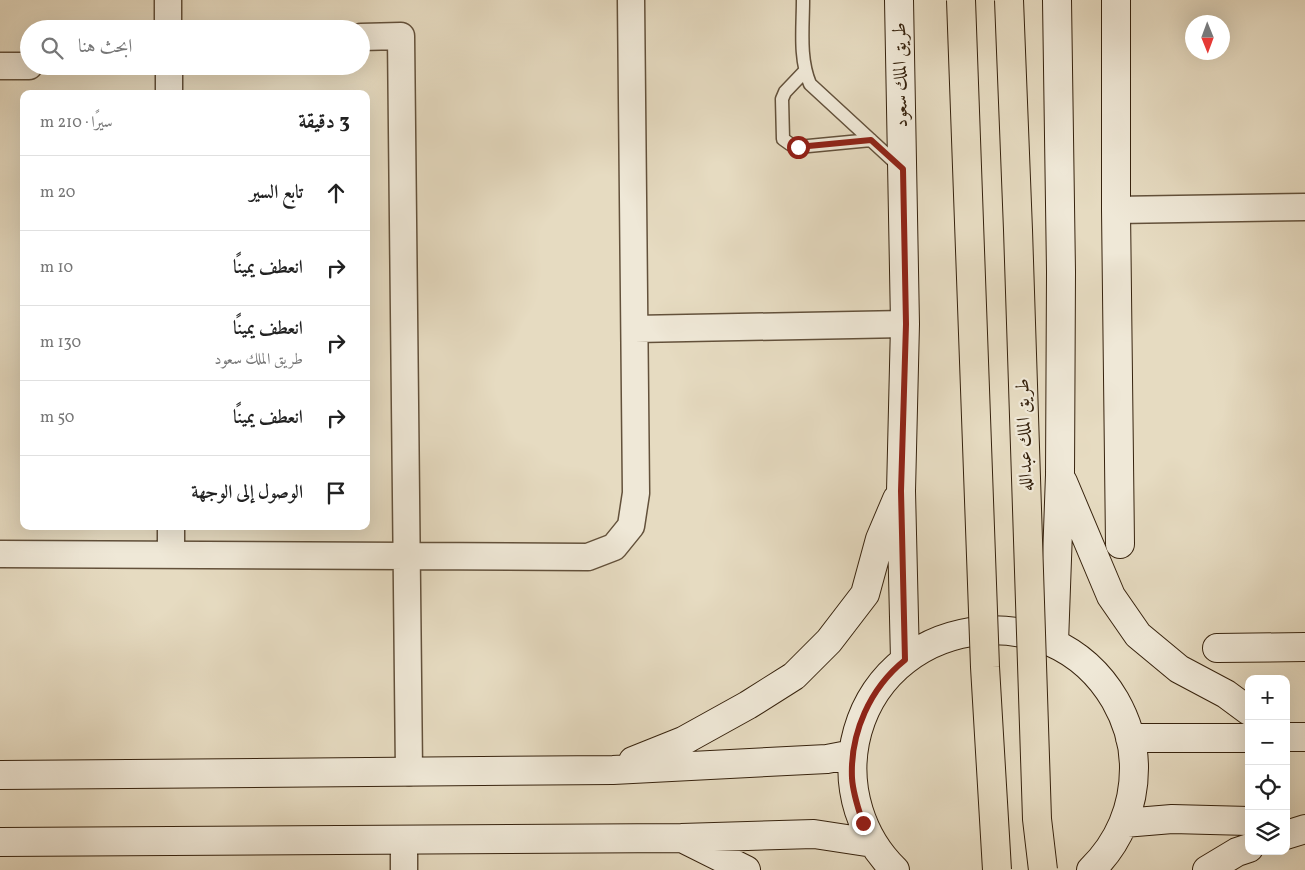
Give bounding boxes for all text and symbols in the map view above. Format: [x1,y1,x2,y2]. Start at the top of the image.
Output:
north arrow [1185,15,1230,60]
search box [20,20,370,75]
street label: طريق الملك سعود [887,22,915,128]
icon: search [38,34,66,62]
text: ابحث هنا [78,34,132,60]
text: 3 دقيقة [298,108,350,137]
text: سيرًا · 210 m [40,112,113,134]
route start [787,136,810,159]
icon: ahead [322,179,350,207]
text: تابع السير [250,180,303,206]
text: 20 m [40,182,75,204]
icon: right [322,254,350,282]
text: انعطف يمينًا [233,255,303,281]
text: 10 m [40,257,73,279]
text: انعطف يمينًا [233,316,303,342]
icon: right [322,329,350,357]
text: 130 m [40,332,81,354]
text: طريق الملك سعود [214,349,303,371]
street label: طريق الملك عبدالله [1010,378,1040,492]
icon: right [322,404,350,432]
text: انعطف يمينًا [233,405,303,431]
text: 50 m [40,407,74,429]
icon: arrive [322,479,350,507]
text: الوصول إلى الوجهة [191,480,303,506]
map controls [1245,675,1290,855]
button: + [1245,675,1290,720]
button: − [1245,720,1290,765]
button: locate [1245,765,1290,810]
button: layers [1245,810,1290,855]
route end [852,812,875,835]

